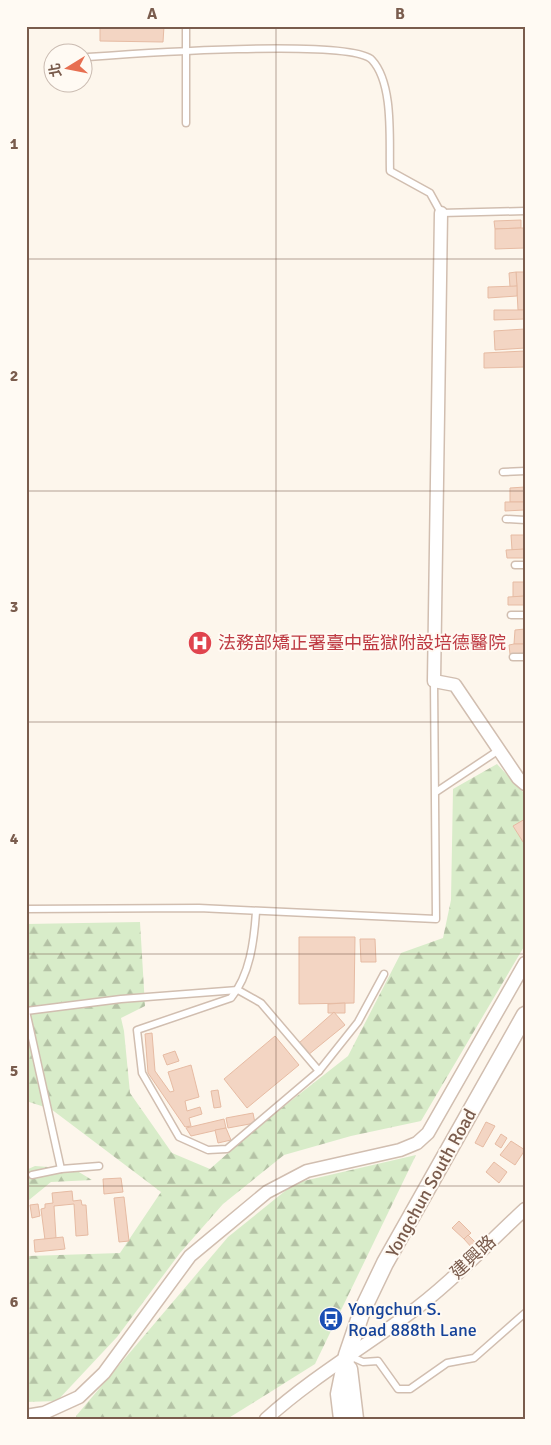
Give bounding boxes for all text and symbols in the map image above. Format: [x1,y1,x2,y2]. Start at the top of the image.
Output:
text: A [147,4,158,24]
text: B [395,4,405,24]
north arrow [42,42,92,92]
text: 北 [46,62,65,79]
text: 1 [10,134,19,154]
text: 2 [10,366,18,386]
text: 3 [10,597,18,617]
hospital icon: 法務部矯正署臺中監獄附設培德醫院 [187,630,213,656]
place label: 法務部矯正署臺中監獄附設培德醫院 [218,632,506,654]
text: 4 [10,829,19,849]
text: 5 [10,1061,18,1081]
street label: Yongchun South Road [381,1105,481,1261]
street label: 建興路 [446,1231,500,1283]
text: 6 [10,1292,19,1312]
place label: Yongchun S. Road 888th Lane [348,1298,477,1341]
bus stop icon: Yongchun S. Road 888th Lane [318,1306,344,1332]

